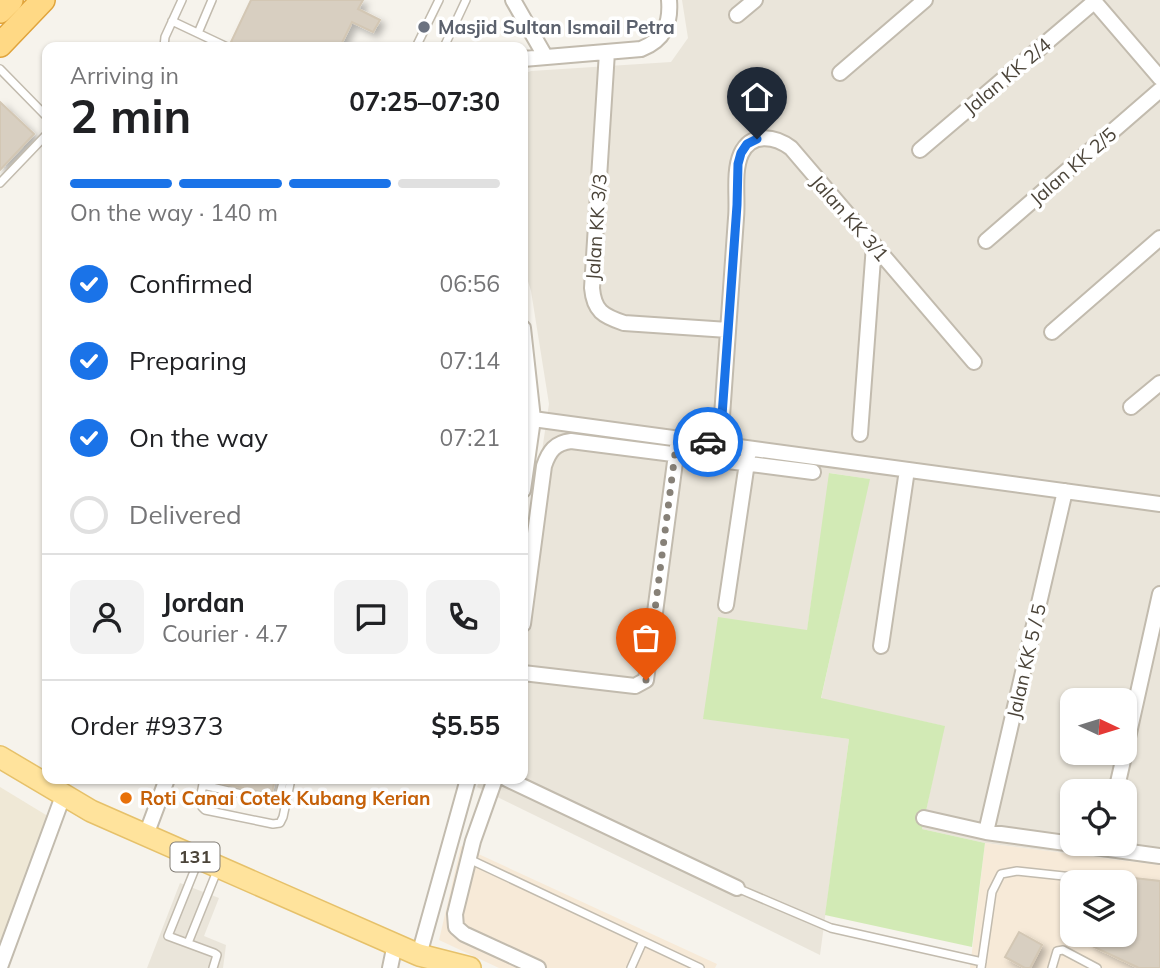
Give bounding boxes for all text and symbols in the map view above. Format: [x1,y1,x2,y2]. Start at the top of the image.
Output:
place label: Masjid Sultan Ismail Petra [438,15,675,39]
marker: Masjid Sultan Ismail Petra [416,19,432,35]
street label: Jalan KK 2/4 [958,32,1056,120]
text: Arriving in [70,61,179,90]
pin [727,67,787,139]
icon: home [738,78,776,116]
text: 07:25–07:30 [349,85,500,118]
text: 2 min [70,87,191,145]
street label: Jalan KK 2/5 [1025,122,1121,210]
street label: Jalan KK 3/1 [806,170,894,266]
street label: Jalan KK 3/3 [580,173,612,281]
text: On the way · 140 m [70,198,278,227]
icon: check [70,265,108,303]
text: Confirmed [129,267,253,300]
text: 06:56 [440,269,500,298]
icon: check [70,342,108,380]
text: Preparing [129,344,247,377]
text: 07:14 [440,346,500,375]
courier [673,407,743,477]
icon: check [70,419,108,457]
text: On the way [129,421,268,454]
text: 07:21 [440,423,500,452]
icon: car [689,423,727,461]
text: Delivered [129,498,242,531]
button: person [70,580,144,654]
button: chat [334,580,408,654]
button: phone [426,580,500,654]
text: Jordan [162,586,245,619]
street label: Jalan KK 5 / 5 [1001,601,1051,721]
pin [616,608,676,680]
text: Courier · 4.7 [162,619,288,648]
icon: bag [627,619,665,657]
north arrow [1060,688,1138,765]
map controls [1060,688,1137,947]
text: Order #9373 [70,709,223,742]
text: $5.55 [431,709,500,742]
button: locate [1060,779,1137,856]
place label: Roti Canai Cotek Kubang Kerian [140,786,431,810]
marker: Roti Canai Cotek Kubang Kerian [118,790,134,806]
road number: 131 [170,842,220,872]
button: layers [1060,870,1137,947]

